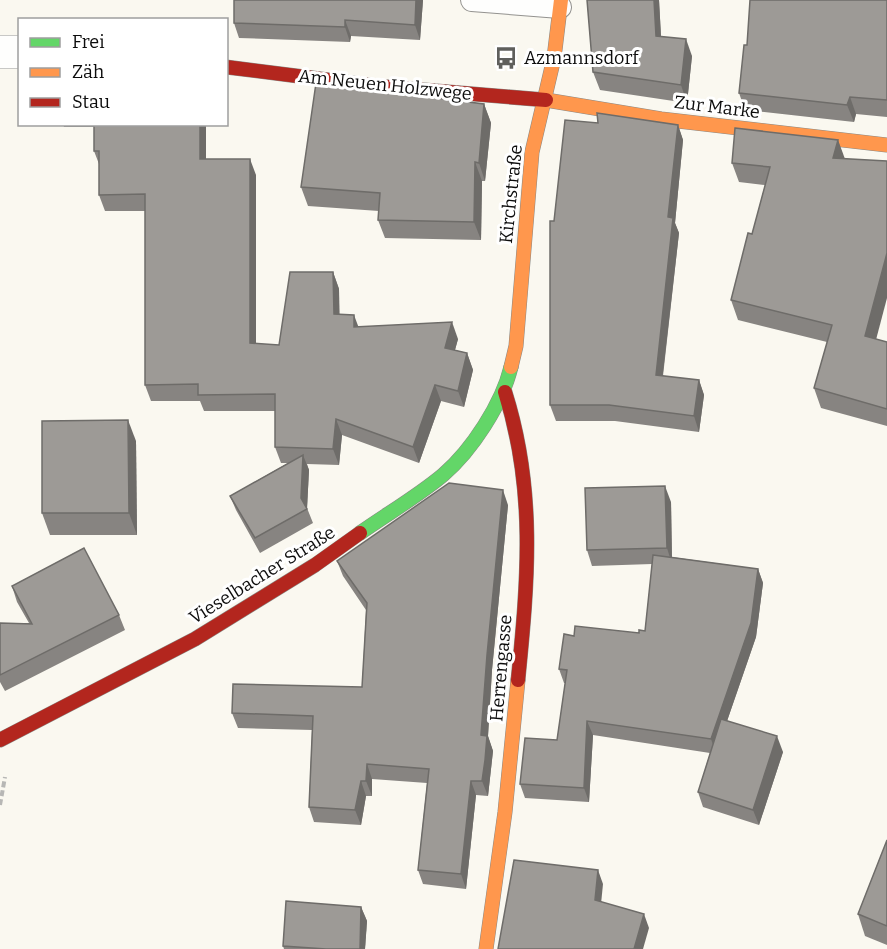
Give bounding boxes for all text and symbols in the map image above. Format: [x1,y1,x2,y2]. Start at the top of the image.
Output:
legend [18,18,228,126]
text: Frei [72,31,105,53]
bus stop icon: Azmannsdorf [493,45,519,71]
place label: Azmannsdorf [524,47,640,69]
text: Zäh [72,61,104,83]
street label: Am Neuen Holzwege [297,65,473,105]
text: Stau [72,91,110,113]
street label: Zur Marke [673,91,761,123]
street label: Kirchstraße [495,144,527,244]
street label: Vieselbacher Straße [185,521,339,629]
street label: Herrengasse [485,614,517,722]

